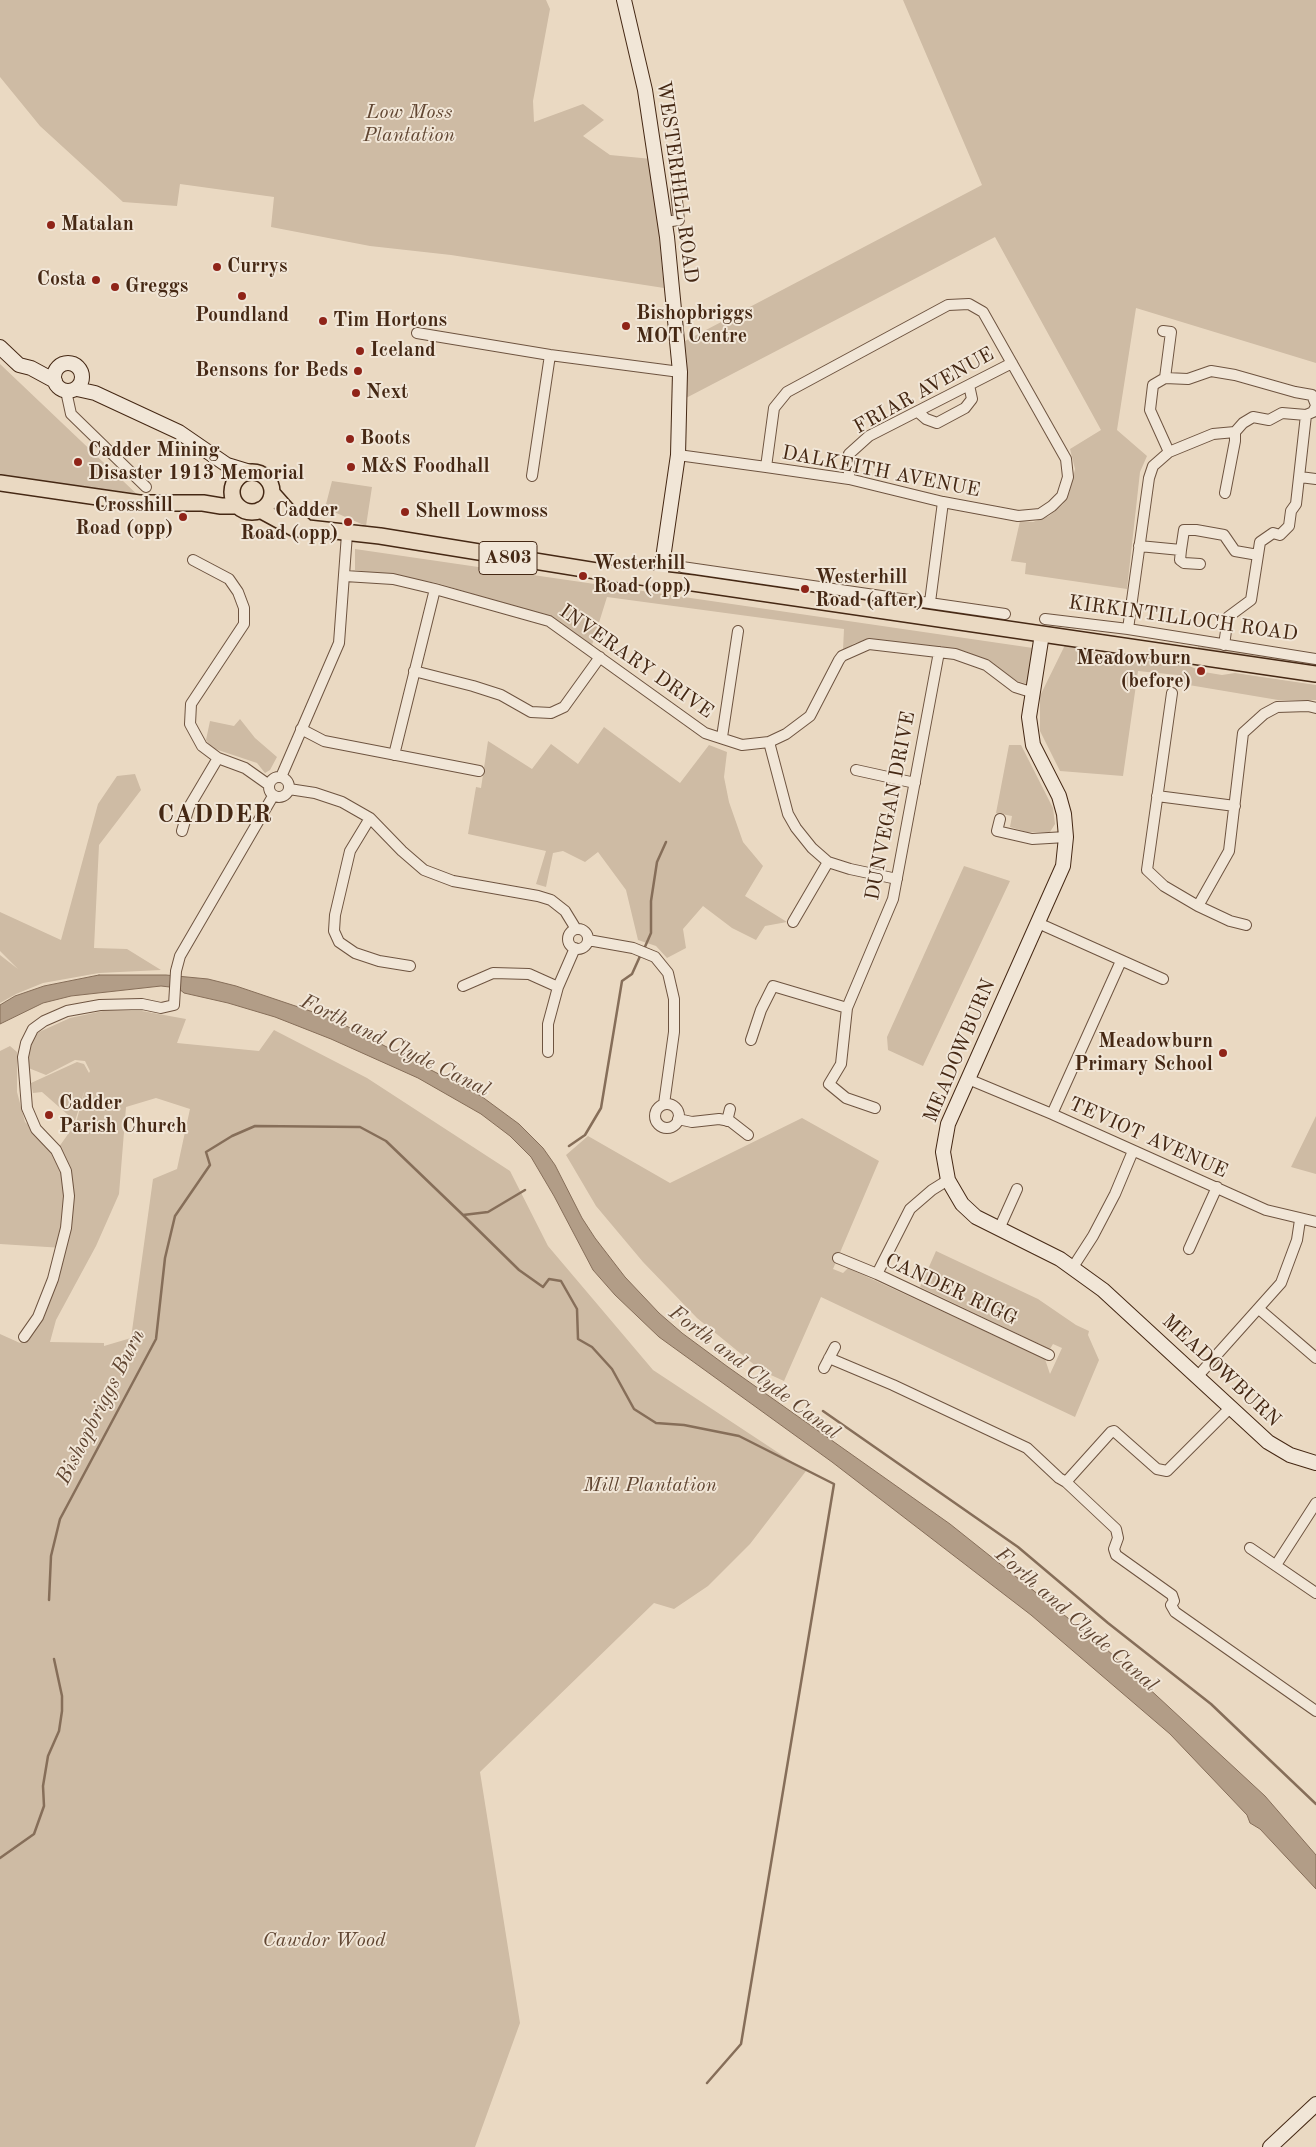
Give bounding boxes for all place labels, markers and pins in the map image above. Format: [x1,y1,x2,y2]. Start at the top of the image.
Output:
place label: Matalan [61,213,134,237]
marker: Matalan [45,219,57,231]
place label: Currys [227,255,288,279]
marker: Currys [211,261,223,273]
place label: Costa [37,268,86,292]
marker: Costa [90,274,102,286]
place label: Greggs [125,275,188,299]
marker: Greggs [109,281,121,293]
marker: Poundland [236,290,248,302]
place label: Bishopbriggs MOT Centre [636,302,753,349]
place label: Poundland [195,304,289,328]
place label: Tim Hortons [333,309,447,333]
marker: Tim Hortons [317,315,329,327]
marker: Bishopbriggs MOT Centre [620,320,632,332]
place label: Iceland [370,339,436,363]
marker: Iceland [354,345,366,357]
place label: Bensons for Beds [195,359,348,383]
marker: Bensons for Beds [352,365,364,377]
place label: Next [366,381,408,405]
marker: Next [350,387,362,399]
place label: Boots [360,427,410,451]
marker: Boots [344,433,356,445]
place label: Cadder Mining Disaster 1913 Memorial [88,439,304,486]
place label: M&S Foodhall [361,455,490,479]
marker: Cadder Mining Disaster 1913 Memorial [72,456,84,468]
marker: M&S Foodhall [345,461,357,473]
place label: Crosshill Road (opp) [75,494,173,541]
place label: Cadder Road (opp) [240,499,338,546]
place label: Shell Lowmoss [415,500,548,524]
marker: Shell Lowmoss [399,506,411,518]
marker: Crosshill Road (opp) [177,511,189,523]
marker: Cadder Road (opp) [342,516,354,528]
place label: Westerhill Road (opp) [593,552,691,599]
place label: Westerhill Road (after) [815,566,924,613]
marker: Westerhill Road (opp) [577,570,589,582]
marker: Westerhill Road (after) [799,583,811,595]
place label: Meadowburn (before) [1076,647,1191,694]
marker: Meadowburn (before) [1195,665,1207,677]
place label: Meadowburn Primary School [1074,1030,1213,1077]
marker: Meadowburn Primary School [1217,1047,1229,1059]
place label: Cadder Parish Church [59,1092,187,1139]
marker: Cadder Parish Church [43,1109,55,1121]

